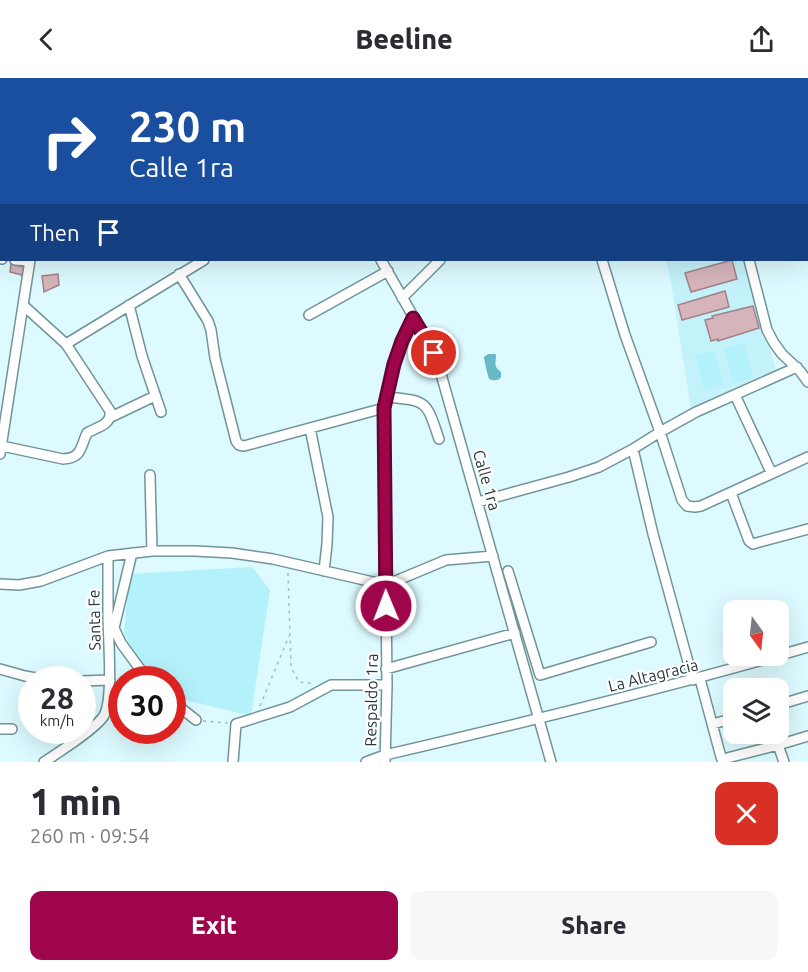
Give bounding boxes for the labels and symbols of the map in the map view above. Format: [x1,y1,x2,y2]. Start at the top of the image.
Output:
pin [408,327,459,378]
street label: Calle 1ra [470,448,504,512]
position arrow [354,574,418,638]
street label: Santa Fe [84,589,104,651]
north arrow [723,600,789,666]
street label: Respaldo 1ra [361,653,381,747]
street label: La Altagracia [606,655,700,695]
speed limit sign: 30 [108,666,186,744]

